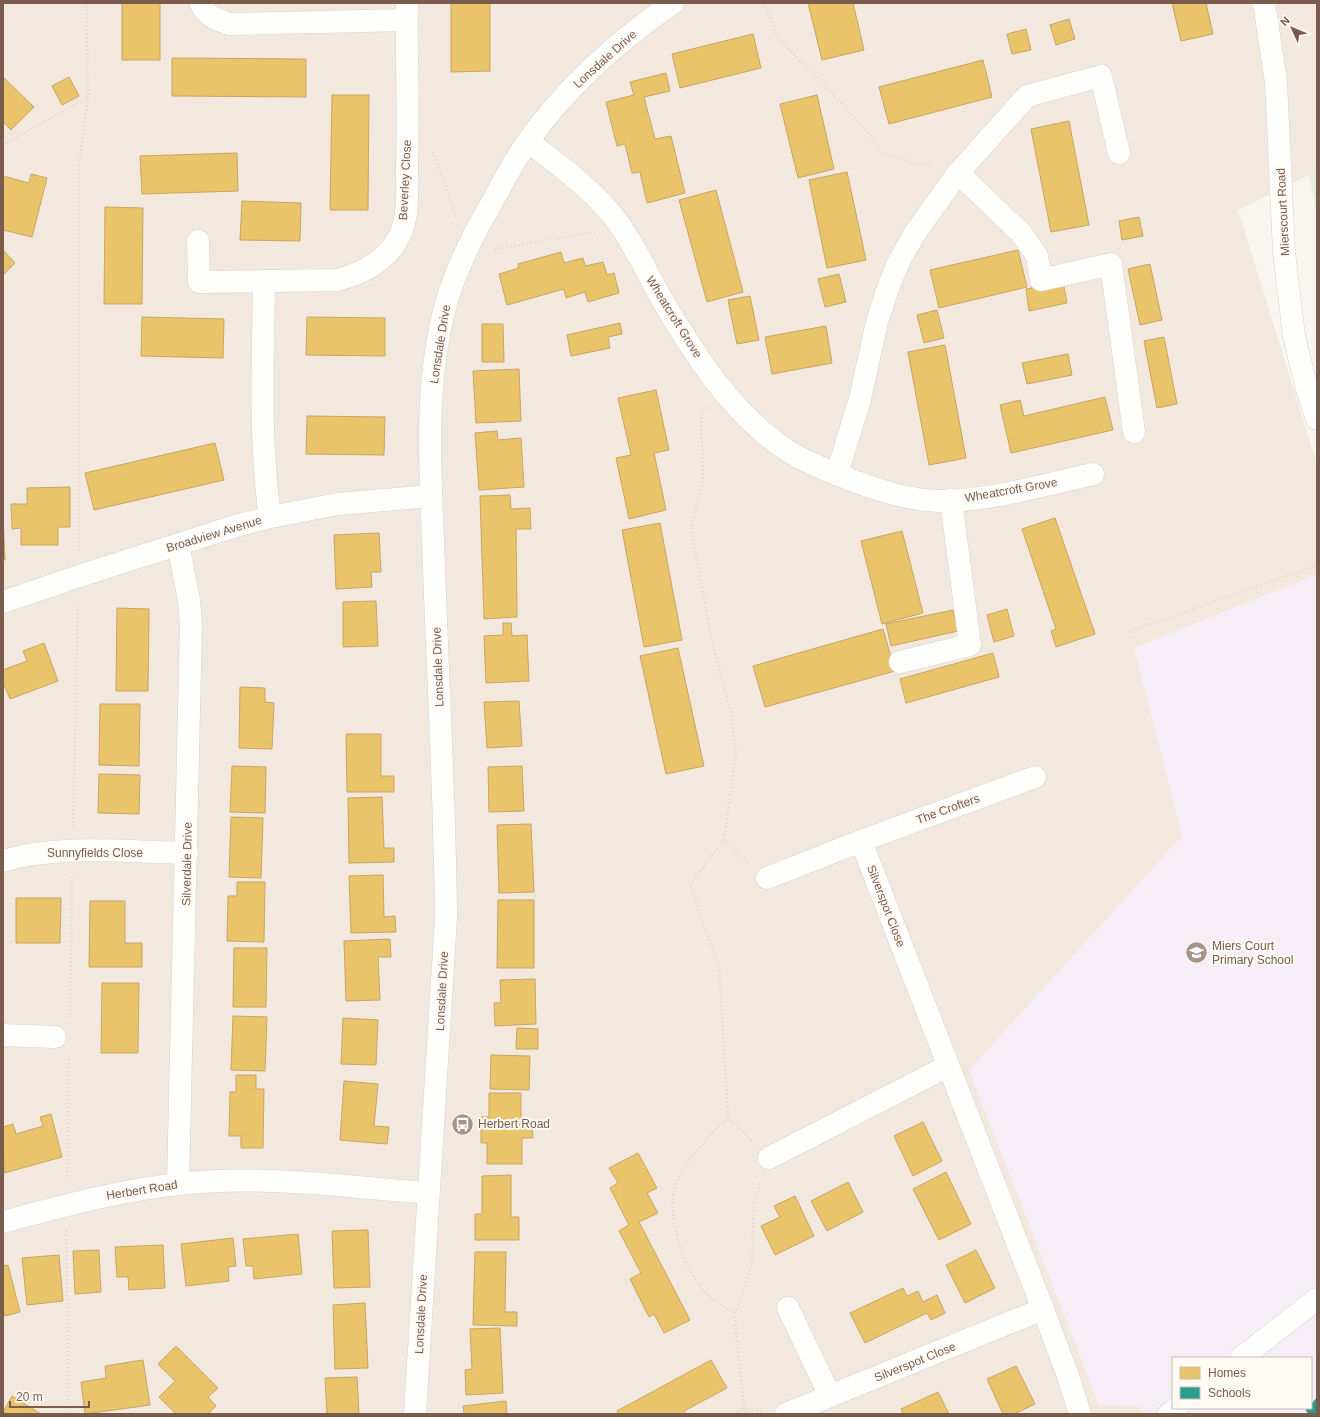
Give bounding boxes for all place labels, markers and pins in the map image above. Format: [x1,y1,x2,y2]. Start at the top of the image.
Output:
place label: Miers Court Primary School [1212,939,1293,967]
school or university icon: Miers Court Primary School [1183,940,1209,966]
bus stop icon: Herbert Road [450,1111,476,1137]
place label: Herbert Road [478,1117,550,1131]

